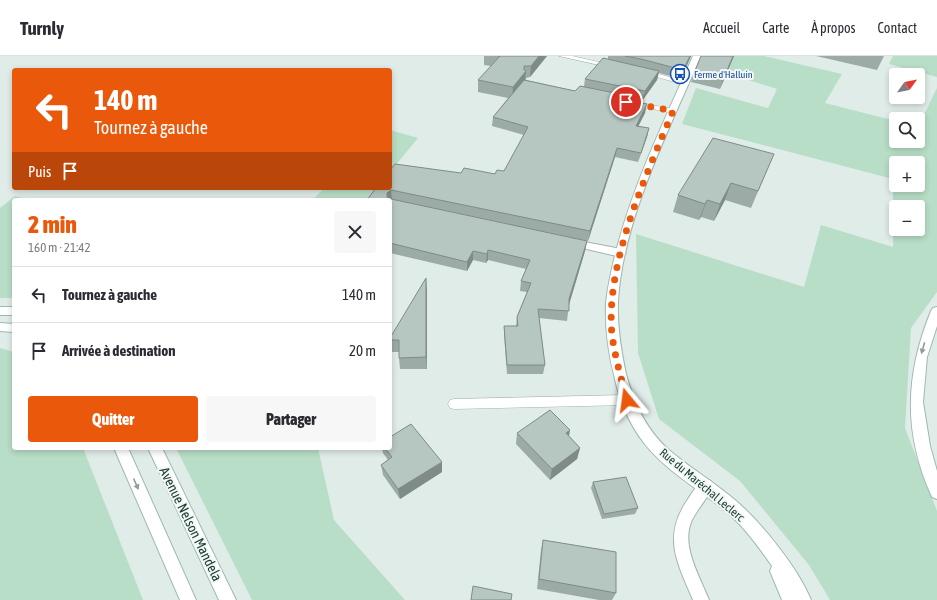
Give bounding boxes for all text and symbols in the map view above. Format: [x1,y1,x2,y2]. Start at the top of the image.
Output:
text: Turnly [20,17,64,39]
text: Accueil [703,20,740,36]
text: Carte [762,20,789,36]
text: À propos [811,20,856,36]
text: Contact [878,20,917,36]
bus stop icon: Ferme d'Halluin [669,63,691,85]
north arrow [889,68,925,104]
map controls [889,68,925,236]
place label: Ferme d'Halluin [694,69,753,80]
icon: left [28,84,80,136]
text: 140 m [94,84,157,116]
pin [609,85,643,119]
icon: arrive [615,91,637,113]
button: search [889,112,925,148]
text: Tournez à gauche [94,117,208,138]
button: + [889,156,925,192]
icon: arrive [59,160,81,182]
text: Puis [28,163,51,180]
button: − [889,200,925,236]
text: 2 min [28,211,77,238]
button: close [334,211,376,253]
text: 160 m · 21:42 [28,240,91,255]
icon: left [28,284,50,306]
text: Tournez à gauche [62,286,157,303]
text: 140 m [342,286,376,303]
icon: arrive [28,340,50,362]
text: Arrivée à destination [62,342,176,359]
text: 20 m [349,342,376,359]
one-way arrow [920,342,926,354]
position arrow [606,379,648,421]
button: Quitter [28,396,198,442]
button: Partager [206,396,376,442]
street label: Rue du Maréchal Leclerc [657,446,748,525]
street label: Avenue Nelson Mandela [156,464,226,584]
one-way arrow [134,478,140,490]

